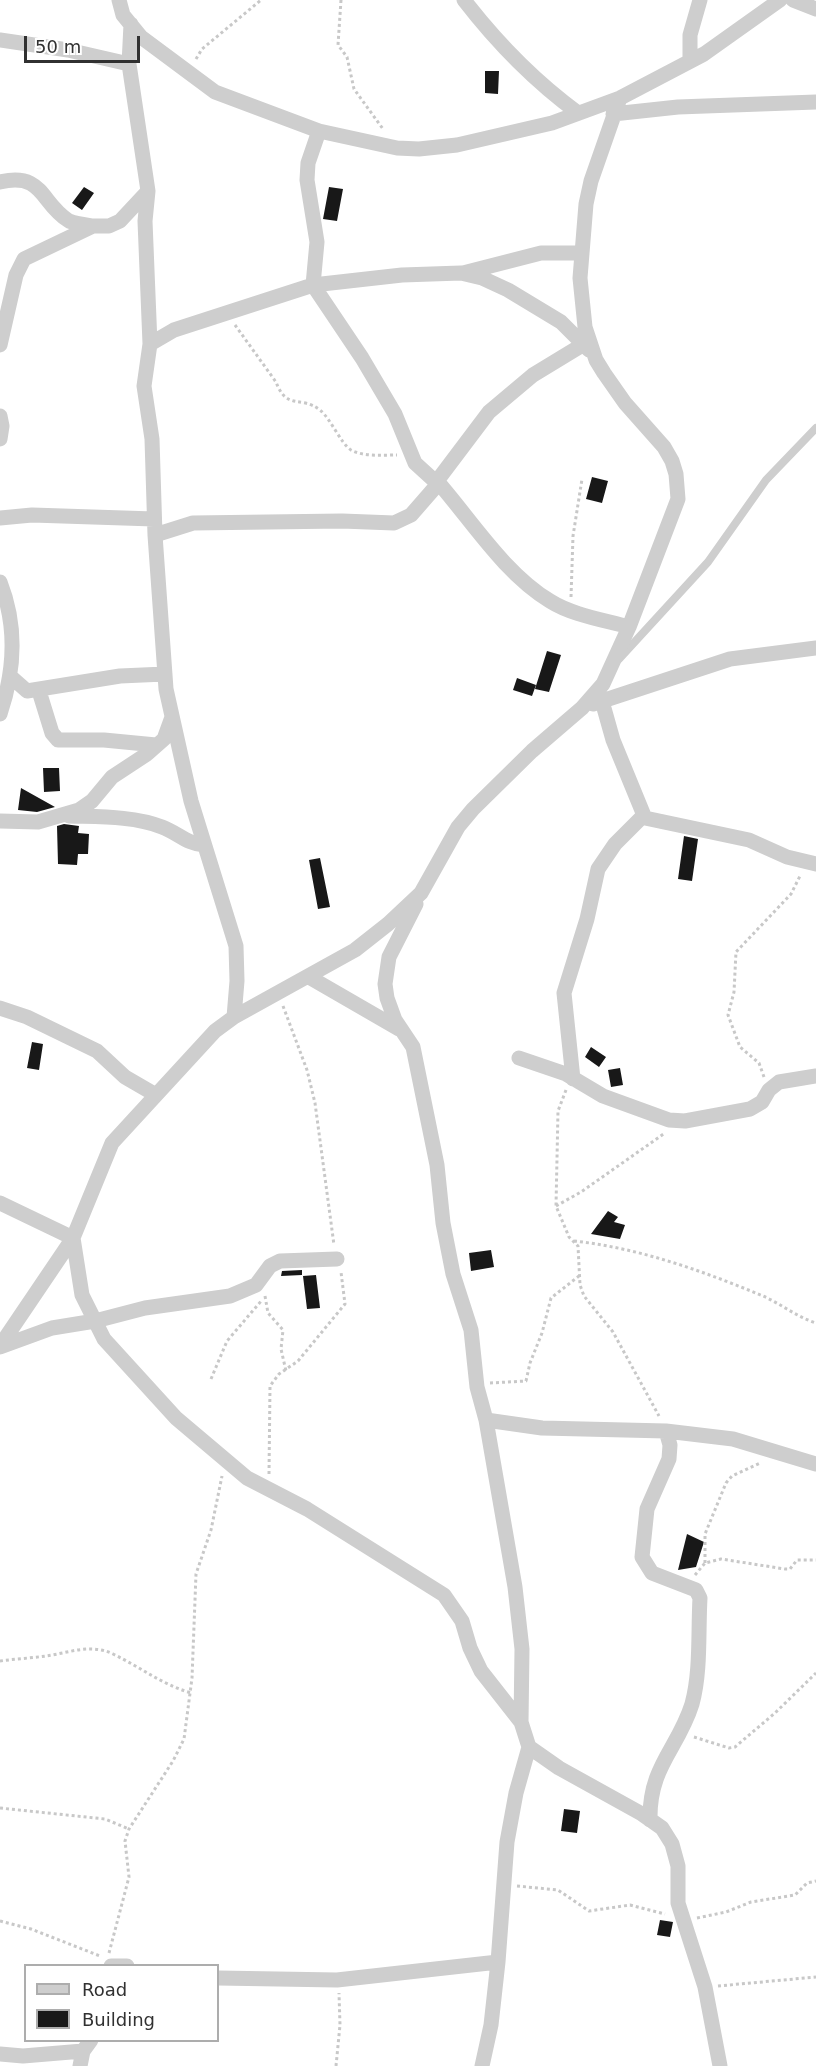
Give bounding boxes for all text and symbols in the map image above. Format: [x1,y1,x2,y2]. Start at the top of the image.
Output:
scale bar [27,24,142,62]
text: 50 m [35,36,81,57]
legend [24,1964,219,2042]
text: Road [82,1979,127,2000]
text: Building [82,2009,155,2030]

